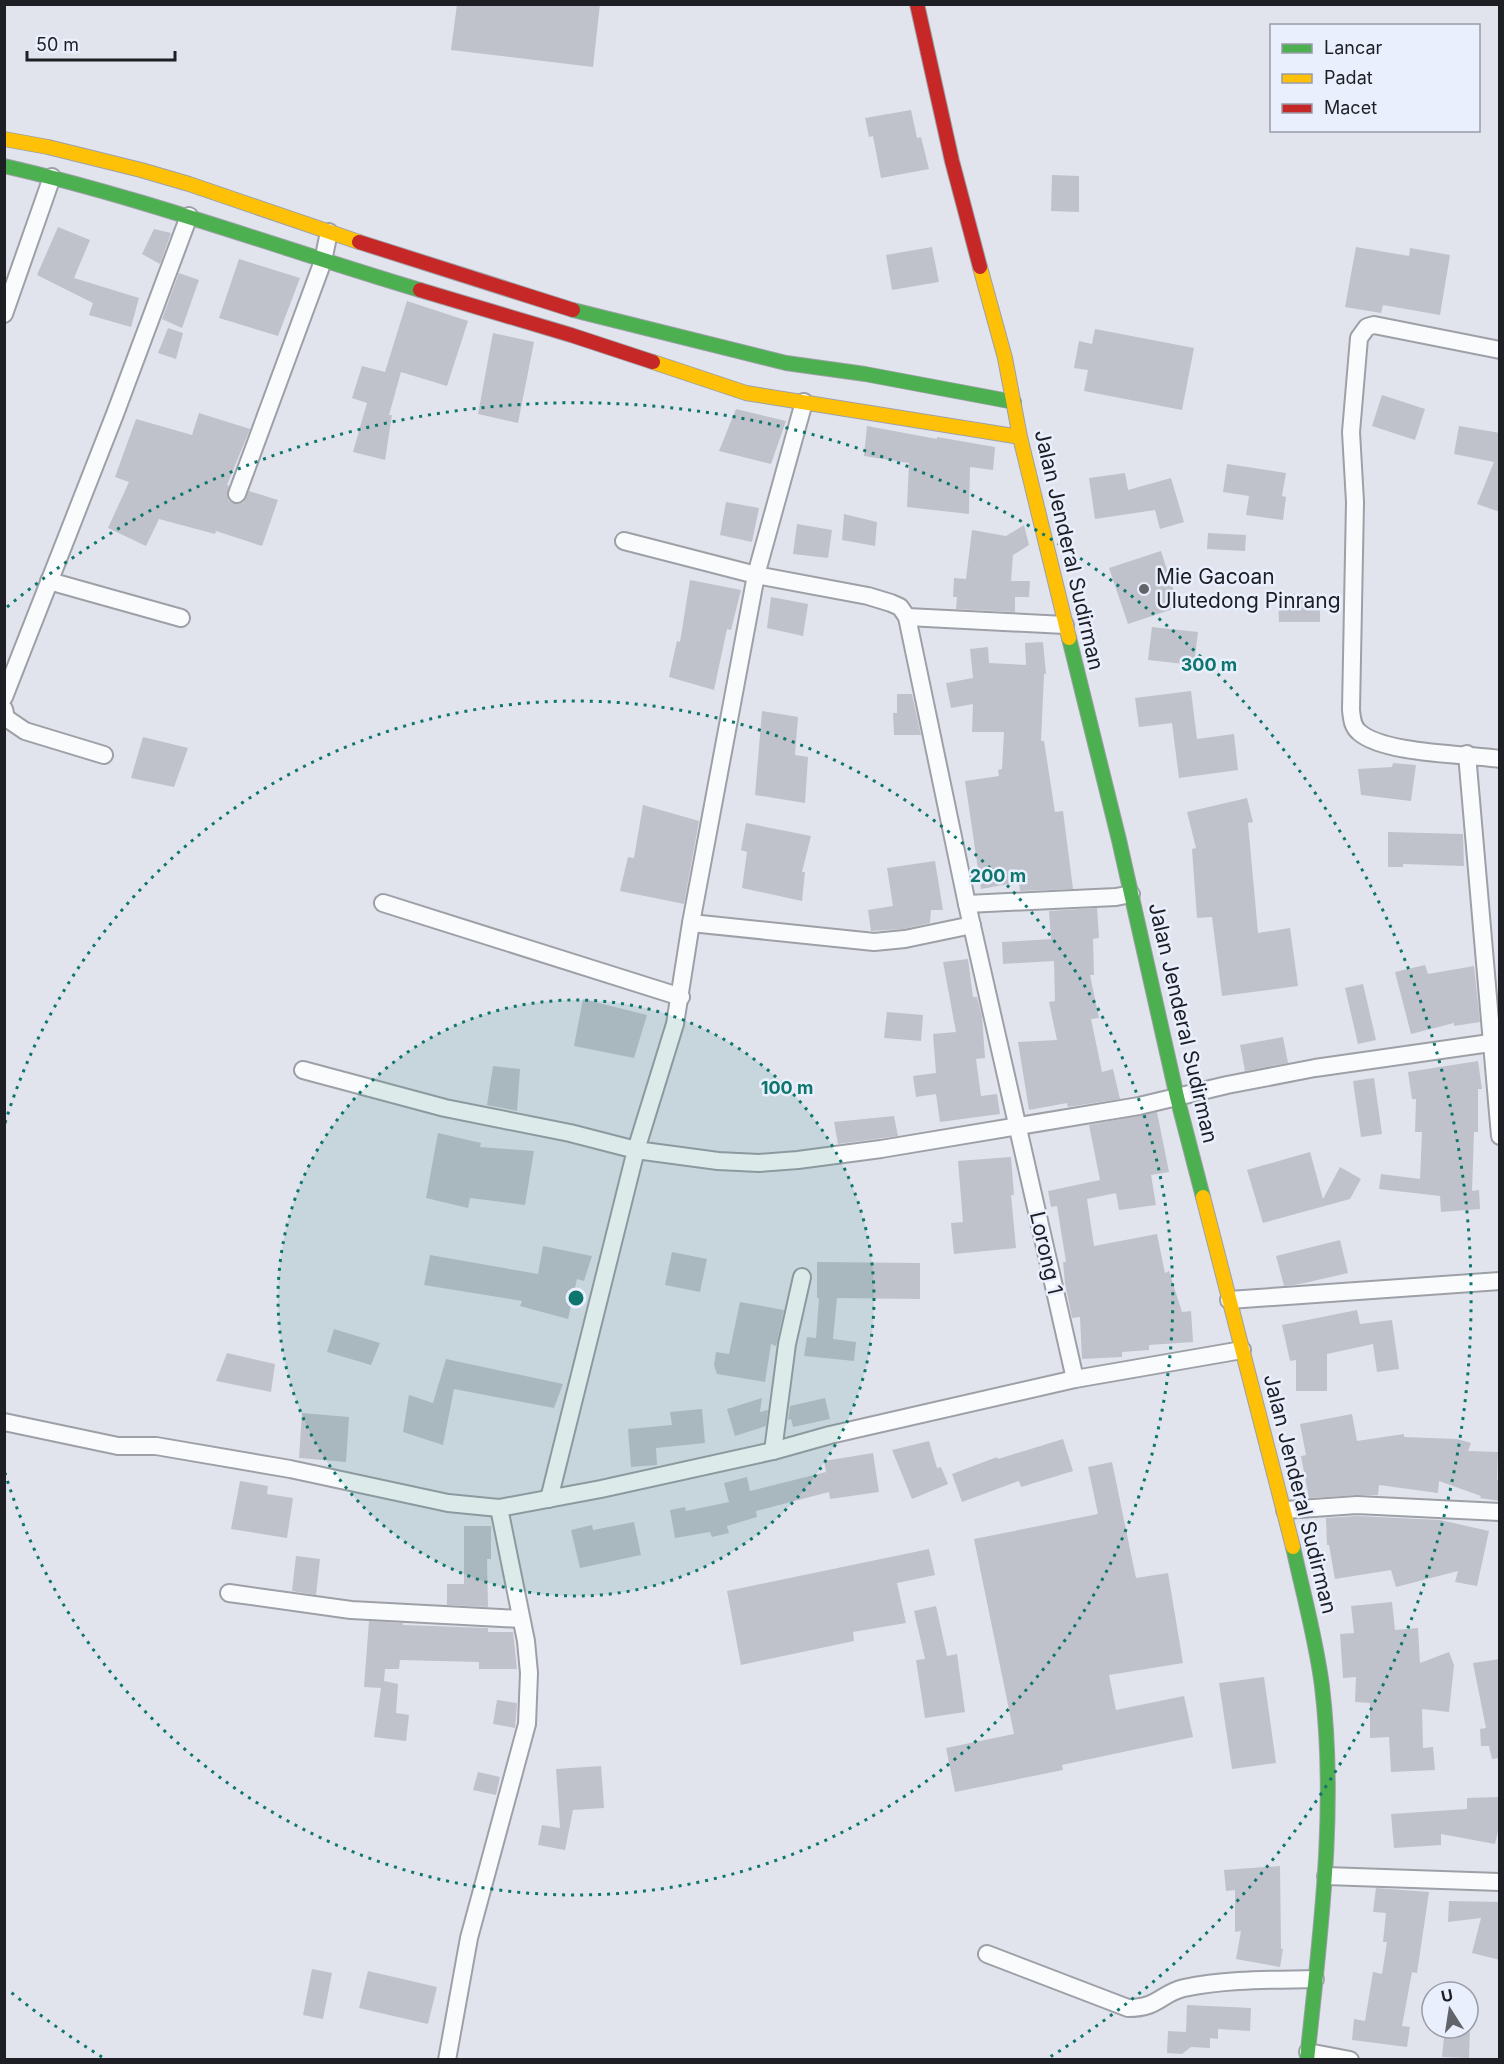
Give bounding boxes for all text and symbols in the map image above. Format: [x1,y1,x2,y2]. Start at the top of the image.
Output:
scale bar [27,24,176,62]
legend [1270,24,1480,132]
text: 50 m [36,34,79,55]
text: Lancar [1324,37,1382,58]
text: Padat [1324,67,1373,88]
text: Macet [1324,97,1377,118]
street label: Jalan Jenderal Sudirman [1030,427,1109,673]
place label: Mie Gacoan Ulutedong Pinrang [1156,564,1341,613]
marker: Mie Gacoan Ulutedong Pinrang [1137,582,1151,596]
text: 300 m [1181,654,1237,675]
text: 200 m [970,865,1026,886]
street label: Jalan Jenderal Sudirman [1144,900,1223,1146]
text: 100 m [761,1077,813,1098]
street label: Lorong 1 [1025,1209,1068,1297]
centre of rings [566,1288,586,1308]
street label: Jalan Jenderal Sudirman [1259,1371,1342,1616]
north arrow [1420,1980,1480,2040]
text: U [1439,1984,1455,2006]

